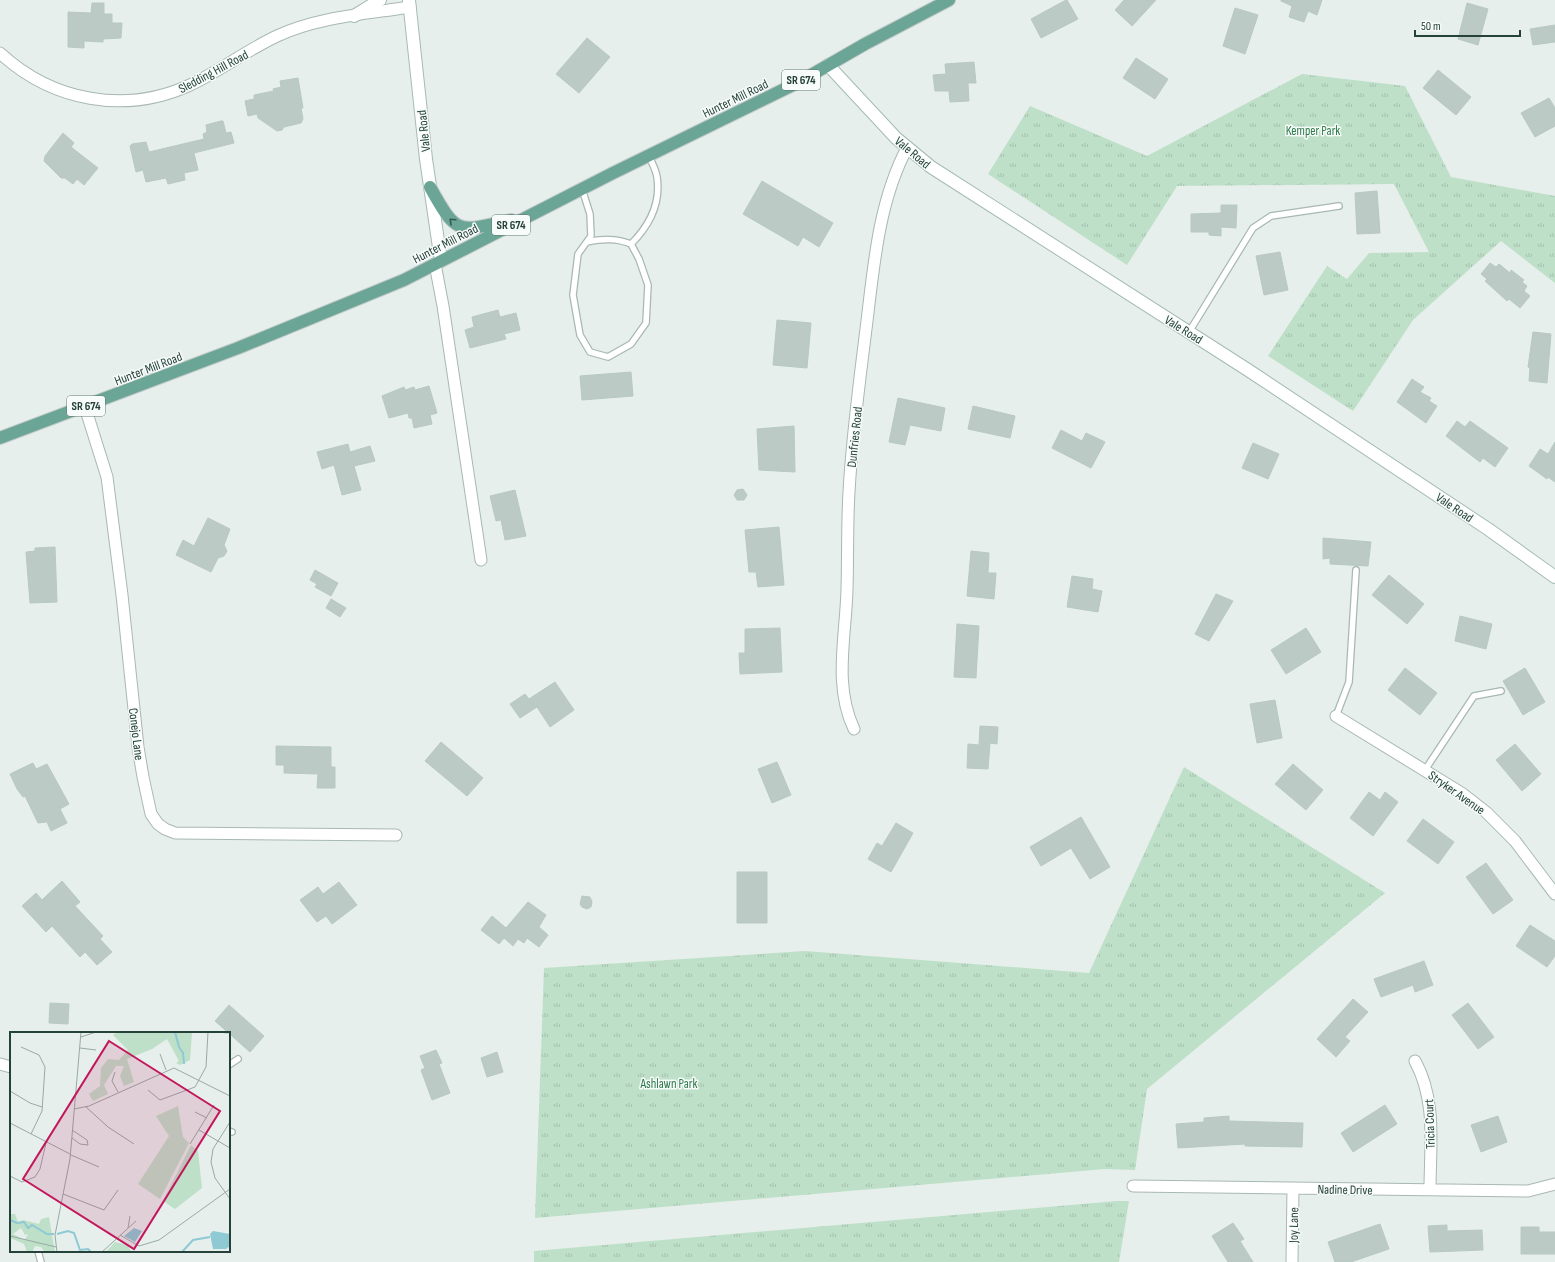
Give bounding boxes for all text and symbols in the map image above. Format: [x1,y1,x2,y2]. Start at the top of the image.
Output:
scale bar [1415,12,1520,38]
text: 50 m [1421,19,1441,34]
street label: Sledding Hill Road [176,47,251,97]
road number: SR 674 [782,70,820,90]
street label: Hunter Mill Road [700,76,771,122]
street label: Vale Road [414,109,434,153]
park label: Kemper Park [1286,123,1340,139]
street label: Vale Road [891,133,934,172]
road number: SR 674 [492,215,530,235]
one-way arrow [450,219,457,226]
street label: Hunter Mill Road [410,221,481,267]
street label: Vale Road [1161,312,1205,348]
street label: Hunter Mill Road [112,349,184,389]
road number: SR 674 [67,396,105,416]
street label: Dunfries Road [844,406,866,468]
street label: Vale Road [1433,490,1476,526]
street label: Conejo Lane [125,707,147,761]
street label: Stryker Avenue [1425,767,1488,818]
inset map [10,1032,230,1252]
park label: Ashlawn Park [639,1076,698,1092]
street label: Tricia Court [1421,1099,1439,1149]
street label: Nadine Drive [1317,1182,1373,1198]
street label: Joy Lane [1286,1207,1302,1244]

